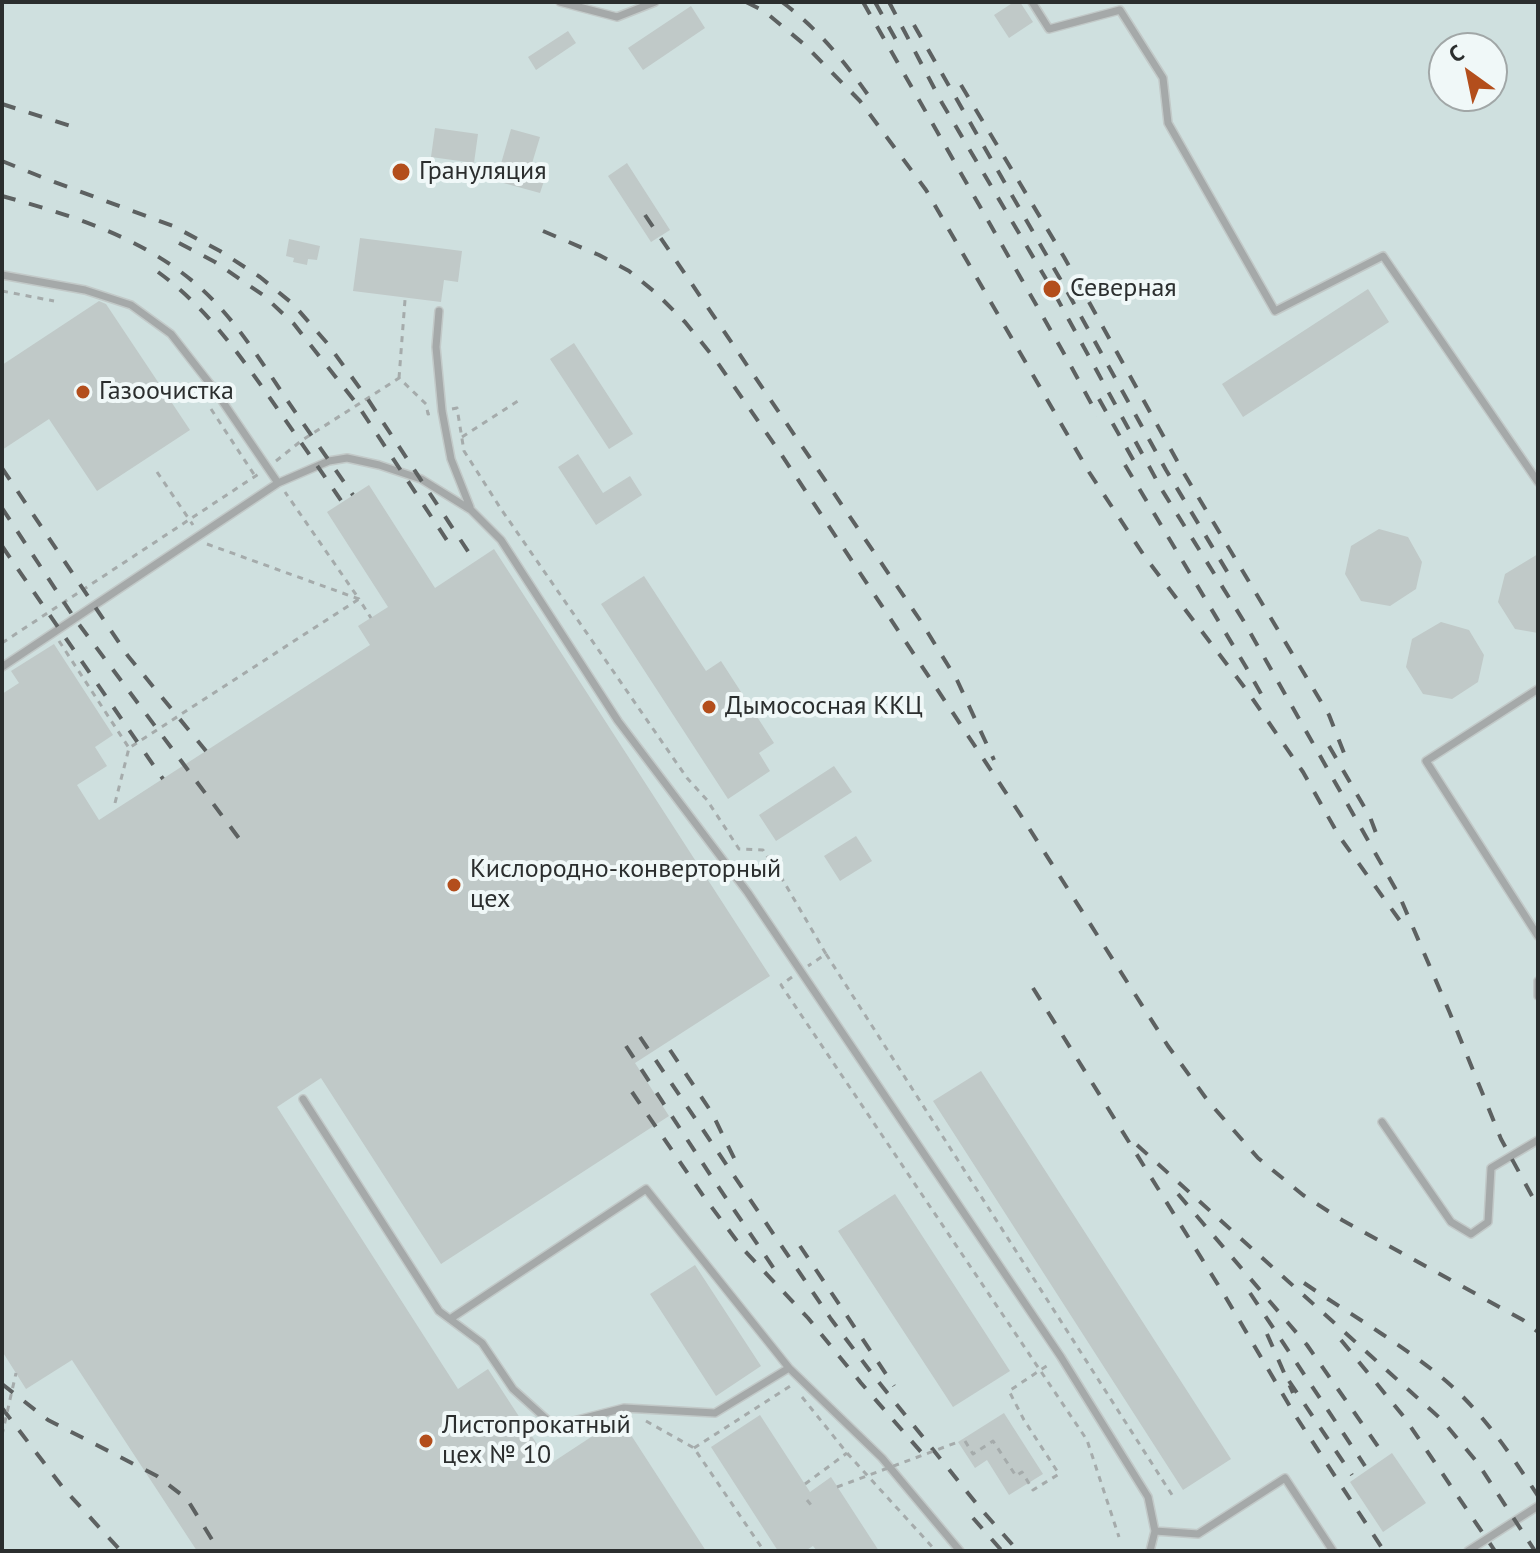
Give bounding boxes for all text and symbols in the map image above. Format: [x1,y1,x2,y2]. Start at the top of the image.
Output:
north arrow [1428,32,1508,112]
text: С [1443,38,1469,69]
place label: Грануляция [419,156,547,188]
marker: Грануляция [390,161,412,183]
place label: Северная [1070,273,1177,305]
marker: Северная [1041,278,1063,300]
place label: Газоочистка [99,376,234,408]
marker: Газоочистка [74,383,92,401]
place label: Дымососная ККЦ [725,691,923,723]
marker: Дымососная ККЦ [700,698,718,716]
place label: Кислородно-конверторный цех [470,854,781,916]
marker: Кислородно-конверторный цех [445,876,463,894]
place label: Листопрокатный цех № 10 [442,1410,631,1472]
marker: Листопрокатный цех № 10 [417,1432,435,1450]

